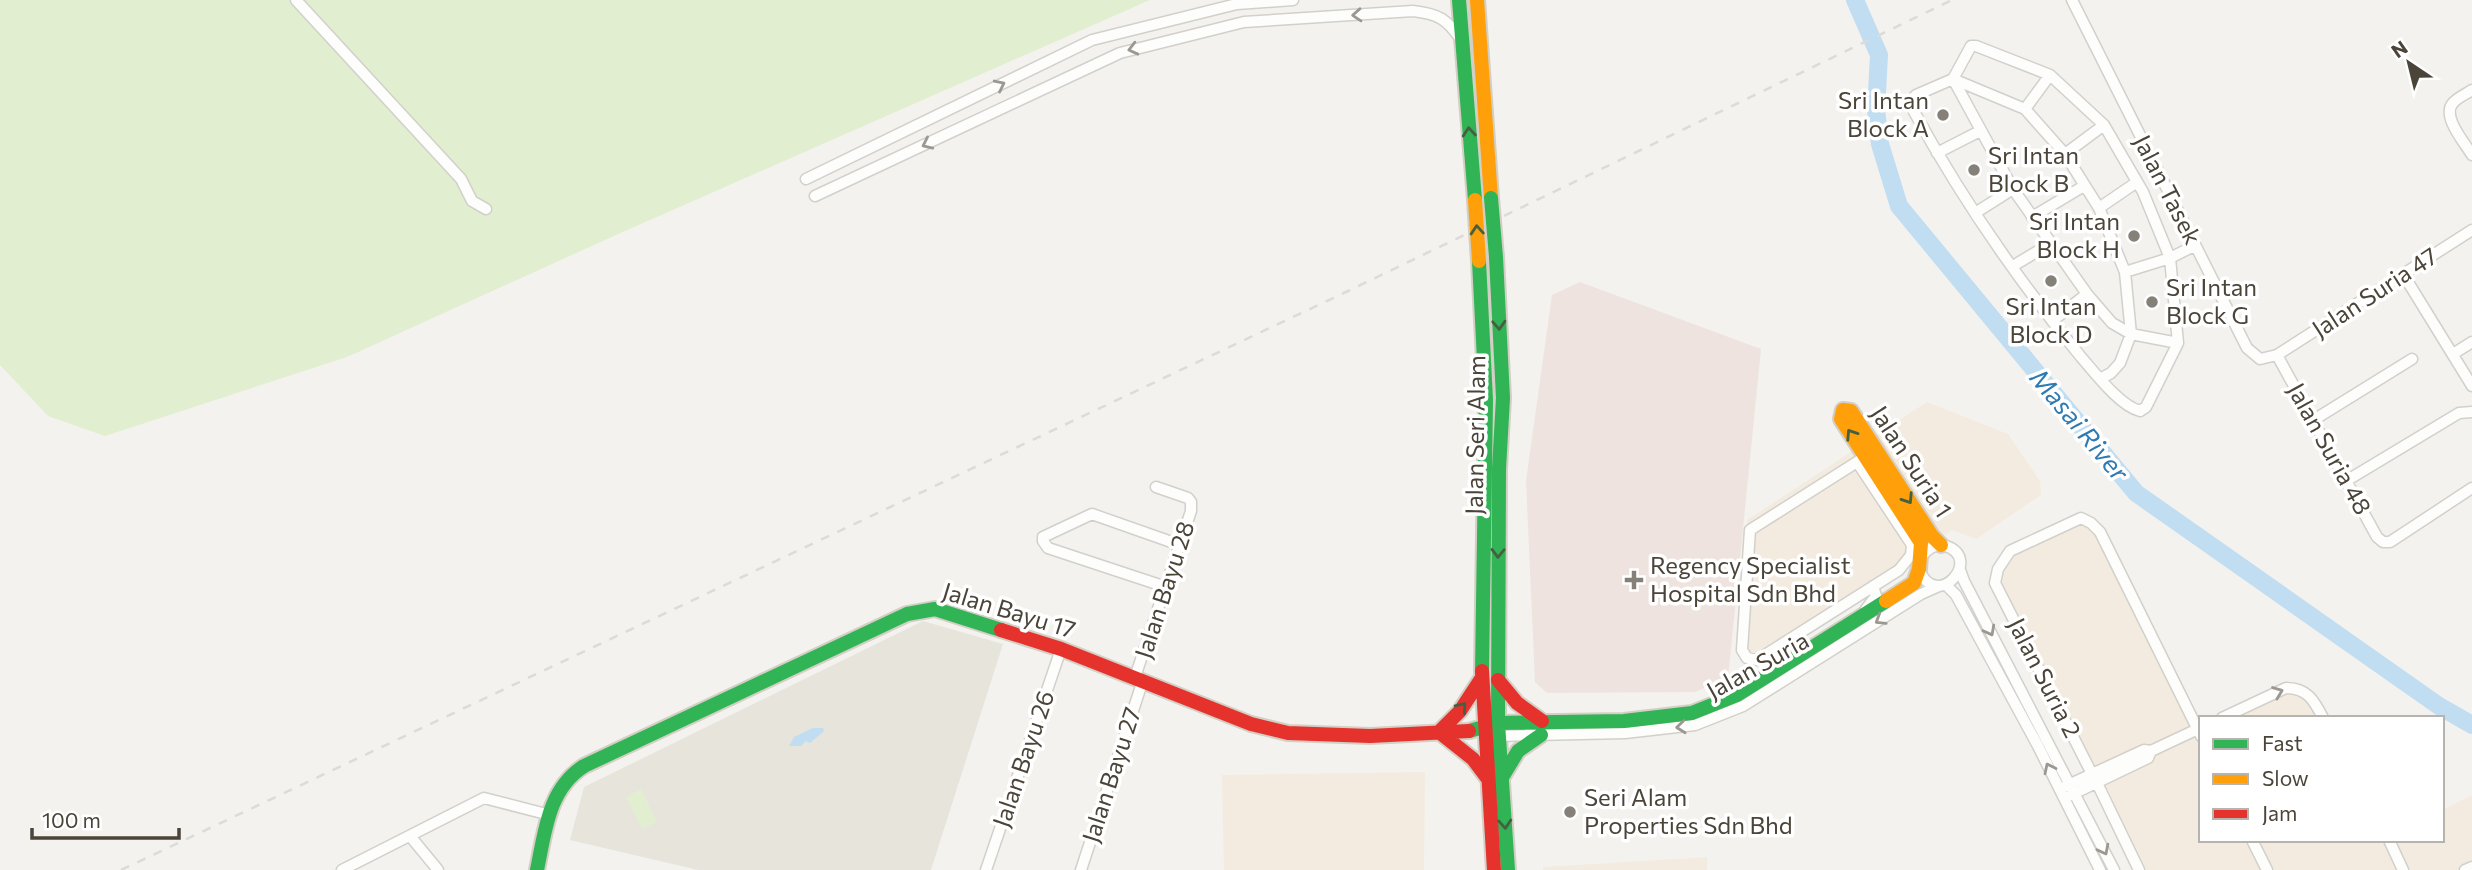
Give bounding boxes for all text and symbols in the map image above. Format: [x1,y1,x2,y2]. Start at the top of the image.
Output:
one-way arrow [1351,7,1362,22]
north arrow [2374,28,2444,98]
text: N [2387,35,2411,62]
one-way arrow [1127,41,1139,55]
one-way arrow [993,79,1005,93]
place label: Sri Intan Block A [1838,85,1929,142]
marker: Sri Intan Block A [1935,107,1951,123]
one-way arrow [1462,126,1477,137]
street label: Jalan Tasek [2128,130,2208,249]
one-way arrow [921,135,934,149]
place label: Sri Intan Block B [1988,140,2079,197]
marker: Sri Intan Block B [1966,162,1982,178]
place label: Sri Intan Block H [2029,206,2120,263]
one-way arrow [1470,224,1485,235]
marker: Sri Intan Block H [2126,228,2142,244]
street label: Jalan Suria 47 [2306,240,2442,343]
place label: Sri Intan Block G [2166,272,2257,329]
marker: Sri Intan Block D [2043,273,2059,289]
place label: Sri Intan Block D [2005,291,2097,348]
marker: Sri Intan Block G [2144,294,2160,310]
one-way arrow [1492,320,1507,331]
street label: Jalan Seri Alam [1459,355,1490,515]
water label: Masai River [2024,362,2137,488]
street label: Jalan Suria 48 [2282,377,2378,519]
street label: Jalan Suria 1 [1865,400,1959,522]
one-way arrow [1846,428,1859,441]
one-way arrow [1899,491,1912,504]
street label: Jalan Bayu 28 [1128,517,1199,662]
one-way arrow [1490,548,1506,559]
place label: Regency Specialist Hospital Sdn Bhd [1650,550,1851,607]
marker: Regency Specialist Hospital Sdn Bhd [1624,570,1644,590]
street label: Jalan Bayu 17 [939,576,1079,644]
one-way arrow [1875,611,1888,624]
street label: Jalan Suria 2 [2003,613,2088,742]
one-way arrow [1981,624,1995,636]
street label: Jalan Suria [1701,625,1813,705]
street label: Jalan Bayu 26 [986,686,1059,831]
one-way arrow [2271,687,2283,701]
street label: Jalan Bayu 27 [1075,703,1146,846]
one-way arrow [1454,703,1467,715]
legend [2199,716,2444,842]
one-way arrow [1676,719,1687,734]
text: Fast [2262,730,2303,755]
one-way arrow [2043,763,2057,775]
text: Slow [2262,765,2309,790]
place label: Seri Alam Properties Sdn Bhd [1584,782,1793,839]
scale bar [32,796,178,840]
text: Jam [2262,800,2297,825]
marker: Seri Alam Properties Sdn Bhd [1562,804,1578,820]
text: 100 m [42,807,101,832]
one-way arrow [1498,819,1513,830]
one-way arrow [2095,843,2109,855]

